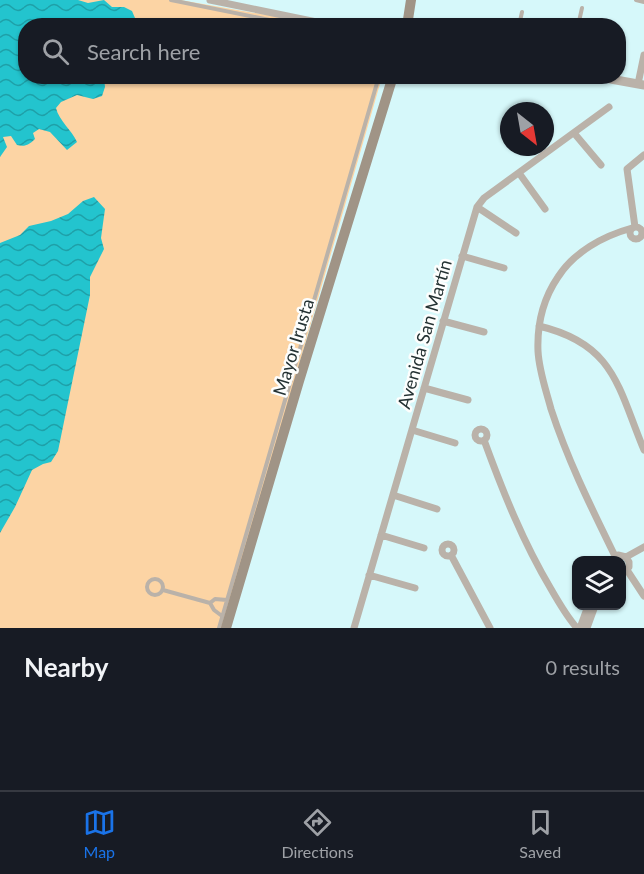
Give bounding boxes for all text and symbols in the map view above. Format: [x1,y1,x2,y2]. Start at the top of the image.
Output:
search box [18,18,626,84]
icon: search [39,35,72,68]
text: Search here [87,38,200,65]
north arrow [500,102,554,156]
street label: Avenida San Martín [392,257,456,411]
street label: Mayor Irusta [268,296,318,398]
map controls [572,556,626,610]
button: layers [572,556,626,610]
text: Nearby [24,651,109,683]
text: 0 results [545,655,620,679]
tab: Map [83,806,116,861]
tab: Directions [281,806,354,861]
tab: Saved [519,806,561,861]

